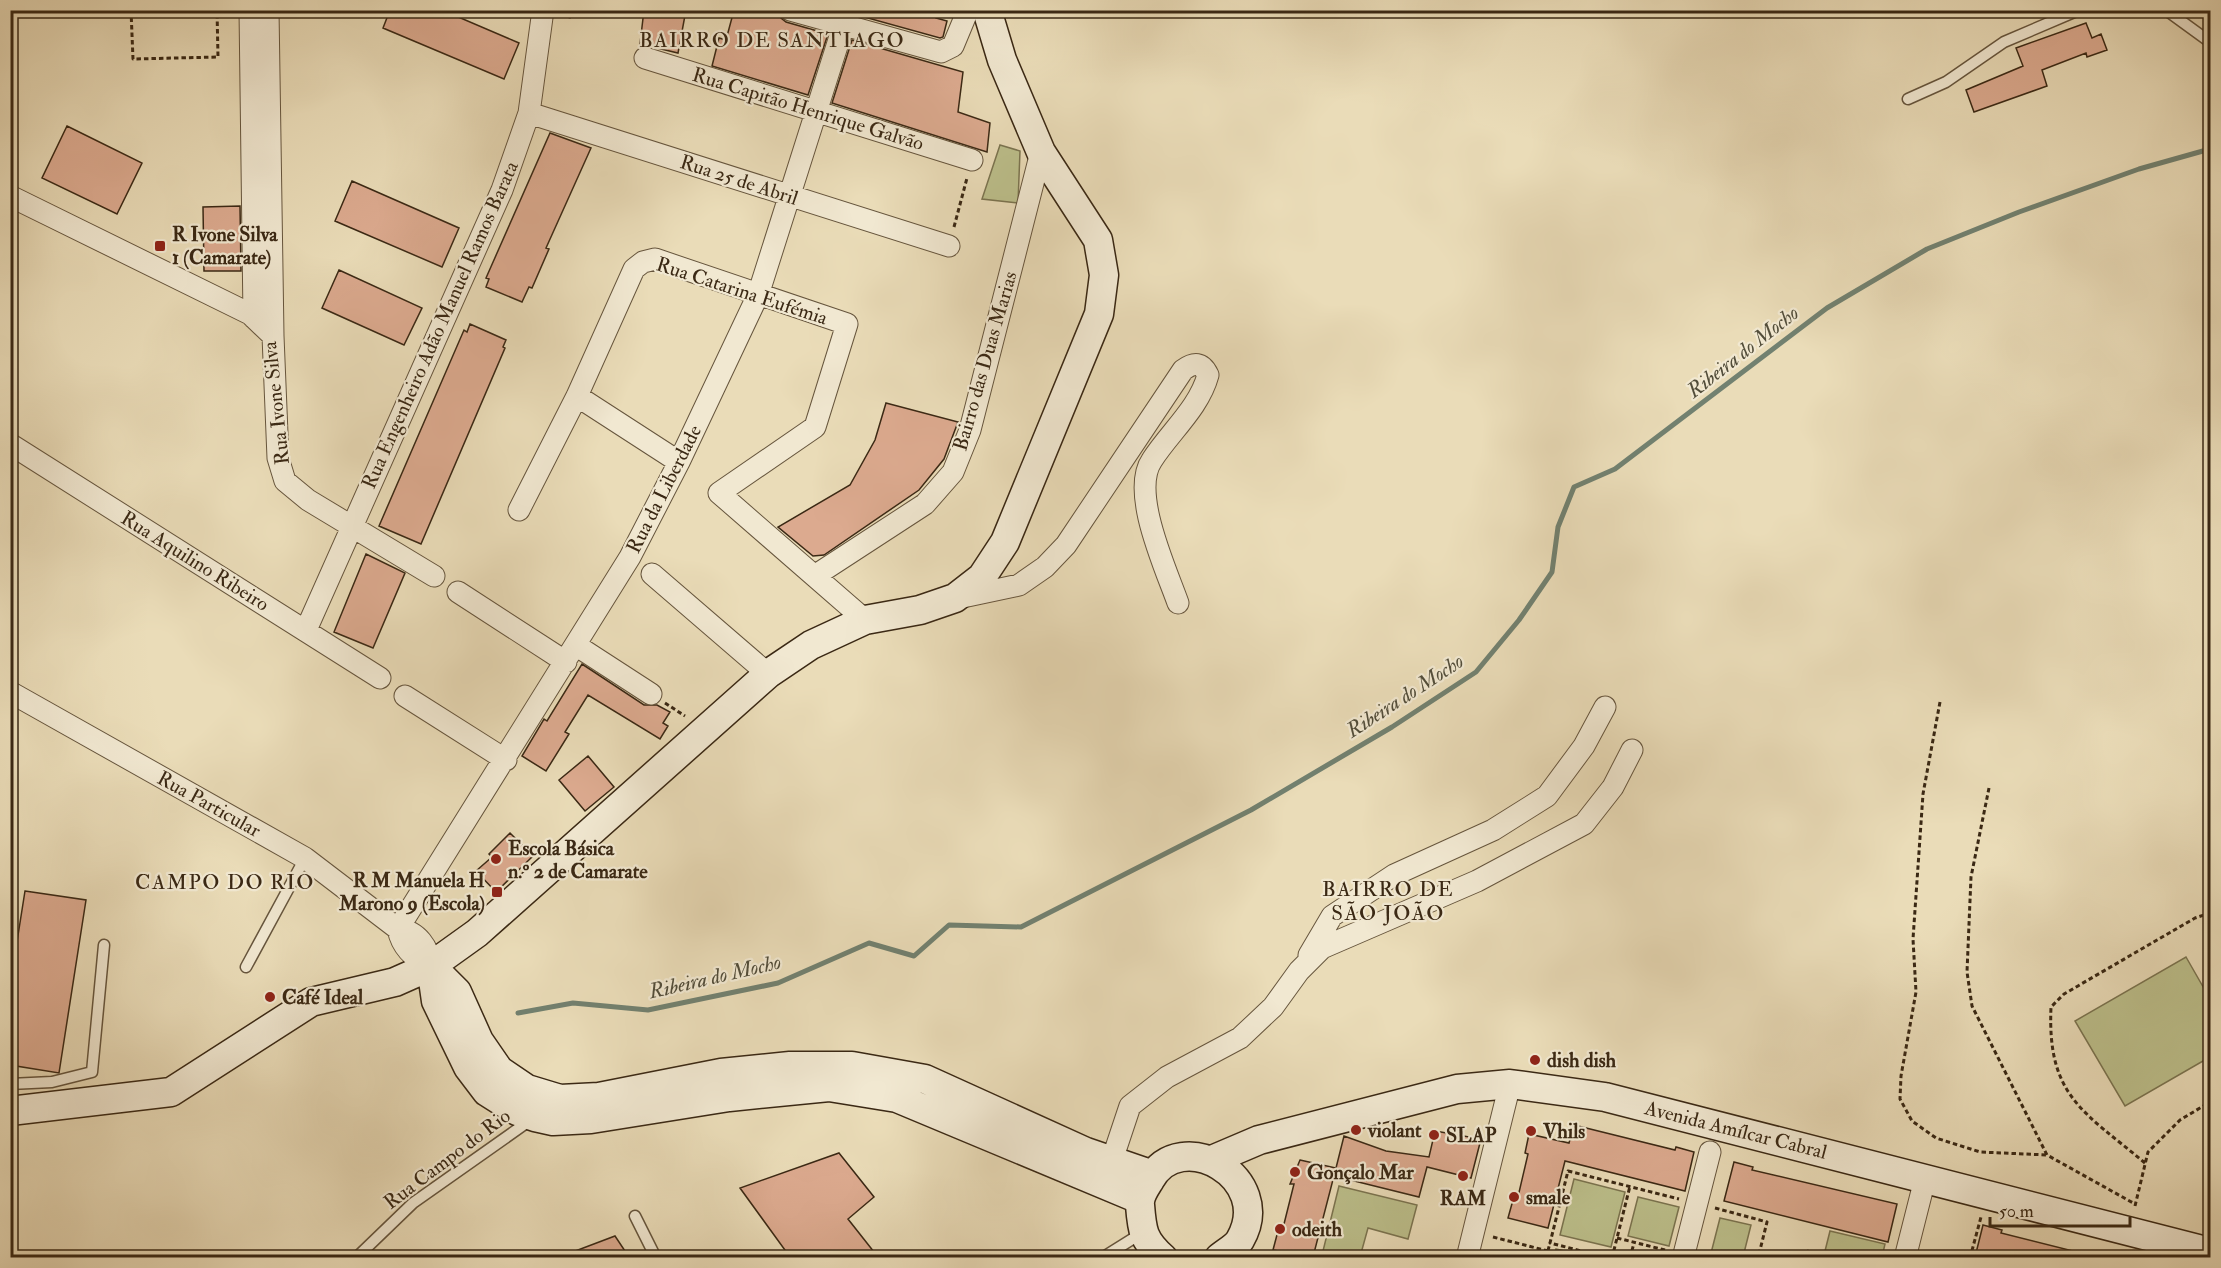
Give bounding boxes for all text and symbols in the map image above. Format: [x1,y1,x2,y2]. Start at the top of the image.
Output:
district label: BAIRRO DE SANTIAGO [639,27,905,54]
street label: Rua Capitão Henrique Galvão [689,62,927,157]
street label: Rua 25 de Abril [677,149,801,211]
street label: Rua Engenheiro Adão Manuel Ramos Barata [356,157,524,493]
place label: R Ivone Silva 1 (Camarate) [172,222,278,270]
marker: R Ivone Silva 1 (Camarate) [153,239,167,253]
street label: Rua Catarina Eufémia [653,252,831,331]
street label: Bairro das Duas Marias [947,268,1023,454]
water label: Ribeira do Mocho [1681,300,1804,405]
street label: Rua Ivone Silva [257,339,295,466]
street label: Rua da Liberdade [621,421,707,557]
street label: Rua Aquilino Ribeiro [116,505,274,617]
water label: Ribeira do Mocho [1340,648,1469,745]
street label: Rua Particular [153,765,266,843]
place label: Escola Básica n.º 2 de Camarate [508,836,648,884]
marker: Escola Básica n.º 2 de Camarate [489,852,503,866]
place label: R M Manuela H Marono 9 (Escola) [338,868,485,916]
district label: CAMPO DO RIO [135,869,315,896]
district label: BAIRRO DE SÃO JOÃO [1322,876,1454,927]
marker: R M Manuela H Marono 9 (Escola) [490,885,504,899]
water label: Ribeira do Mocho [645,949,784,1006]
place label: Café Ideal [282,985,364,1010]
marker: Café Ideal [263,990,277,1004]
place label: dish dish [1547,1048,1617,1073]
marker: dish dish [1528,1053,1542,1067]
street label: Avenida Amílcar Cabral [1641,1095,1830,1165]
street label: Rua Campo do Rio [379,1103,516,1216]
place label: violant [1367,1118,1422,1143]
place label: Vhils [1542,1119,1585,1144]
marker: violant [1349,1123,1363,1137]
place label: SLAP [1446,1123,1497,1148]
marker: Vhils [1524,1124,1538,1138]
marker: SLAP [1427,1128,1441,1142]
place label: Gonçalo Mar [1307,1160,1414,1185]
marker: Gonçalo Mar [1288,1165,1302,1179]
marker: RAM [1456,1169,1470,1183]
place label: smale [1526,1185,1571,1210]
place label: RAM [1440,1186,1487,1211]
marker: smale [1507,1190,1521,1204]
scale bar [1990,1190,2130,1228]
text: 50 m [1999,1200,2034,1223]
place label: odeith [1292,1217,1343,1242]
marker: odeith [1273,1222,1287,1236]

